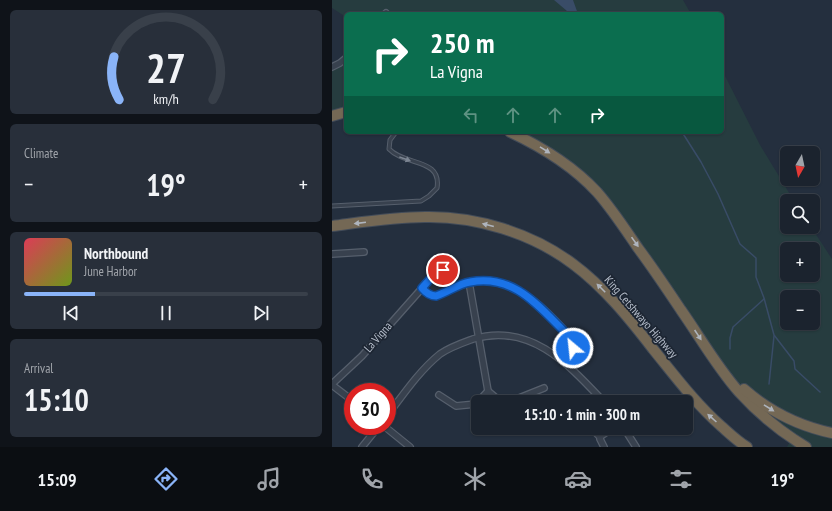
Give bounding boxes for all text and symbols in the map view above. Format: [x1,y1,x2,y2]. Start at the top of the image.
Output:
text: 250 m [430,24,494,61]
icon: right [364,28,416,80]
text: 27 [146,41,186,94]
text: La Vigna [430,60,483,83]
text: km/h [153,89,179,108]
icon: left [460,104,482,126]
icon: ahead [502,104,524,126]
icon: ahead [544,104,566,126]
icon: right [586,104,608,126]
text: Climate [24,145,58,162]
north arrow [780,146,820,186]
map controls [780,146,820,330]
one-way arrow [539,147,550,154]
one-way arrow [399,156,411,162]
text: 19° [146,165,186,204]
text: − [24,170,33,198]
text: + [299,170,308,198]
button: search [780,194,820,234]
one-way arrow [354,220,366,226]
one-way arrow [482,222,495,228]
one-way arrow [631,237,639,248]
button: + [780,242,820,282]
text: Northbound [84,244,148,263]
pin [426,253,460,287]
icon: arrive [432,259,454,281]
text: June Harbor [84,263,137,280]
street label: King Cetshwayo Highway [602,272,682,361]
one-way arrow [596,283,606,293]
button: − [780,290,820,330]
icon: previous [60,302,82,324]
icon: pause [155,302,177,324]
icon: next [250,302,272,324]
street label: La Vigna [360,318,395,355]
position arrow [552,327,594,369]
one-way arrow [694,330,702,341]
text: Arrival [24,360,53,377]
text: 15:10 [24,380,89,419]
speed limit sign: 30 [344,383,396,435]
one-way arrow [763,404,775,411]
text: 15:10 · 1 min · 300 m [524,405,640,424]
one-way arrow [707,414,718,423]
icon: directions [152,465,180,493]
icon: music [255,465,283,493]
icon: phone [358,465,386,493]
icon: climate [461,465,489,493]
icon: car [564,465,592,493]
icon: filters [667,465,695,493]
text: 15:09 [38,468,77,491]
text: 19° [771,468,794,491]

